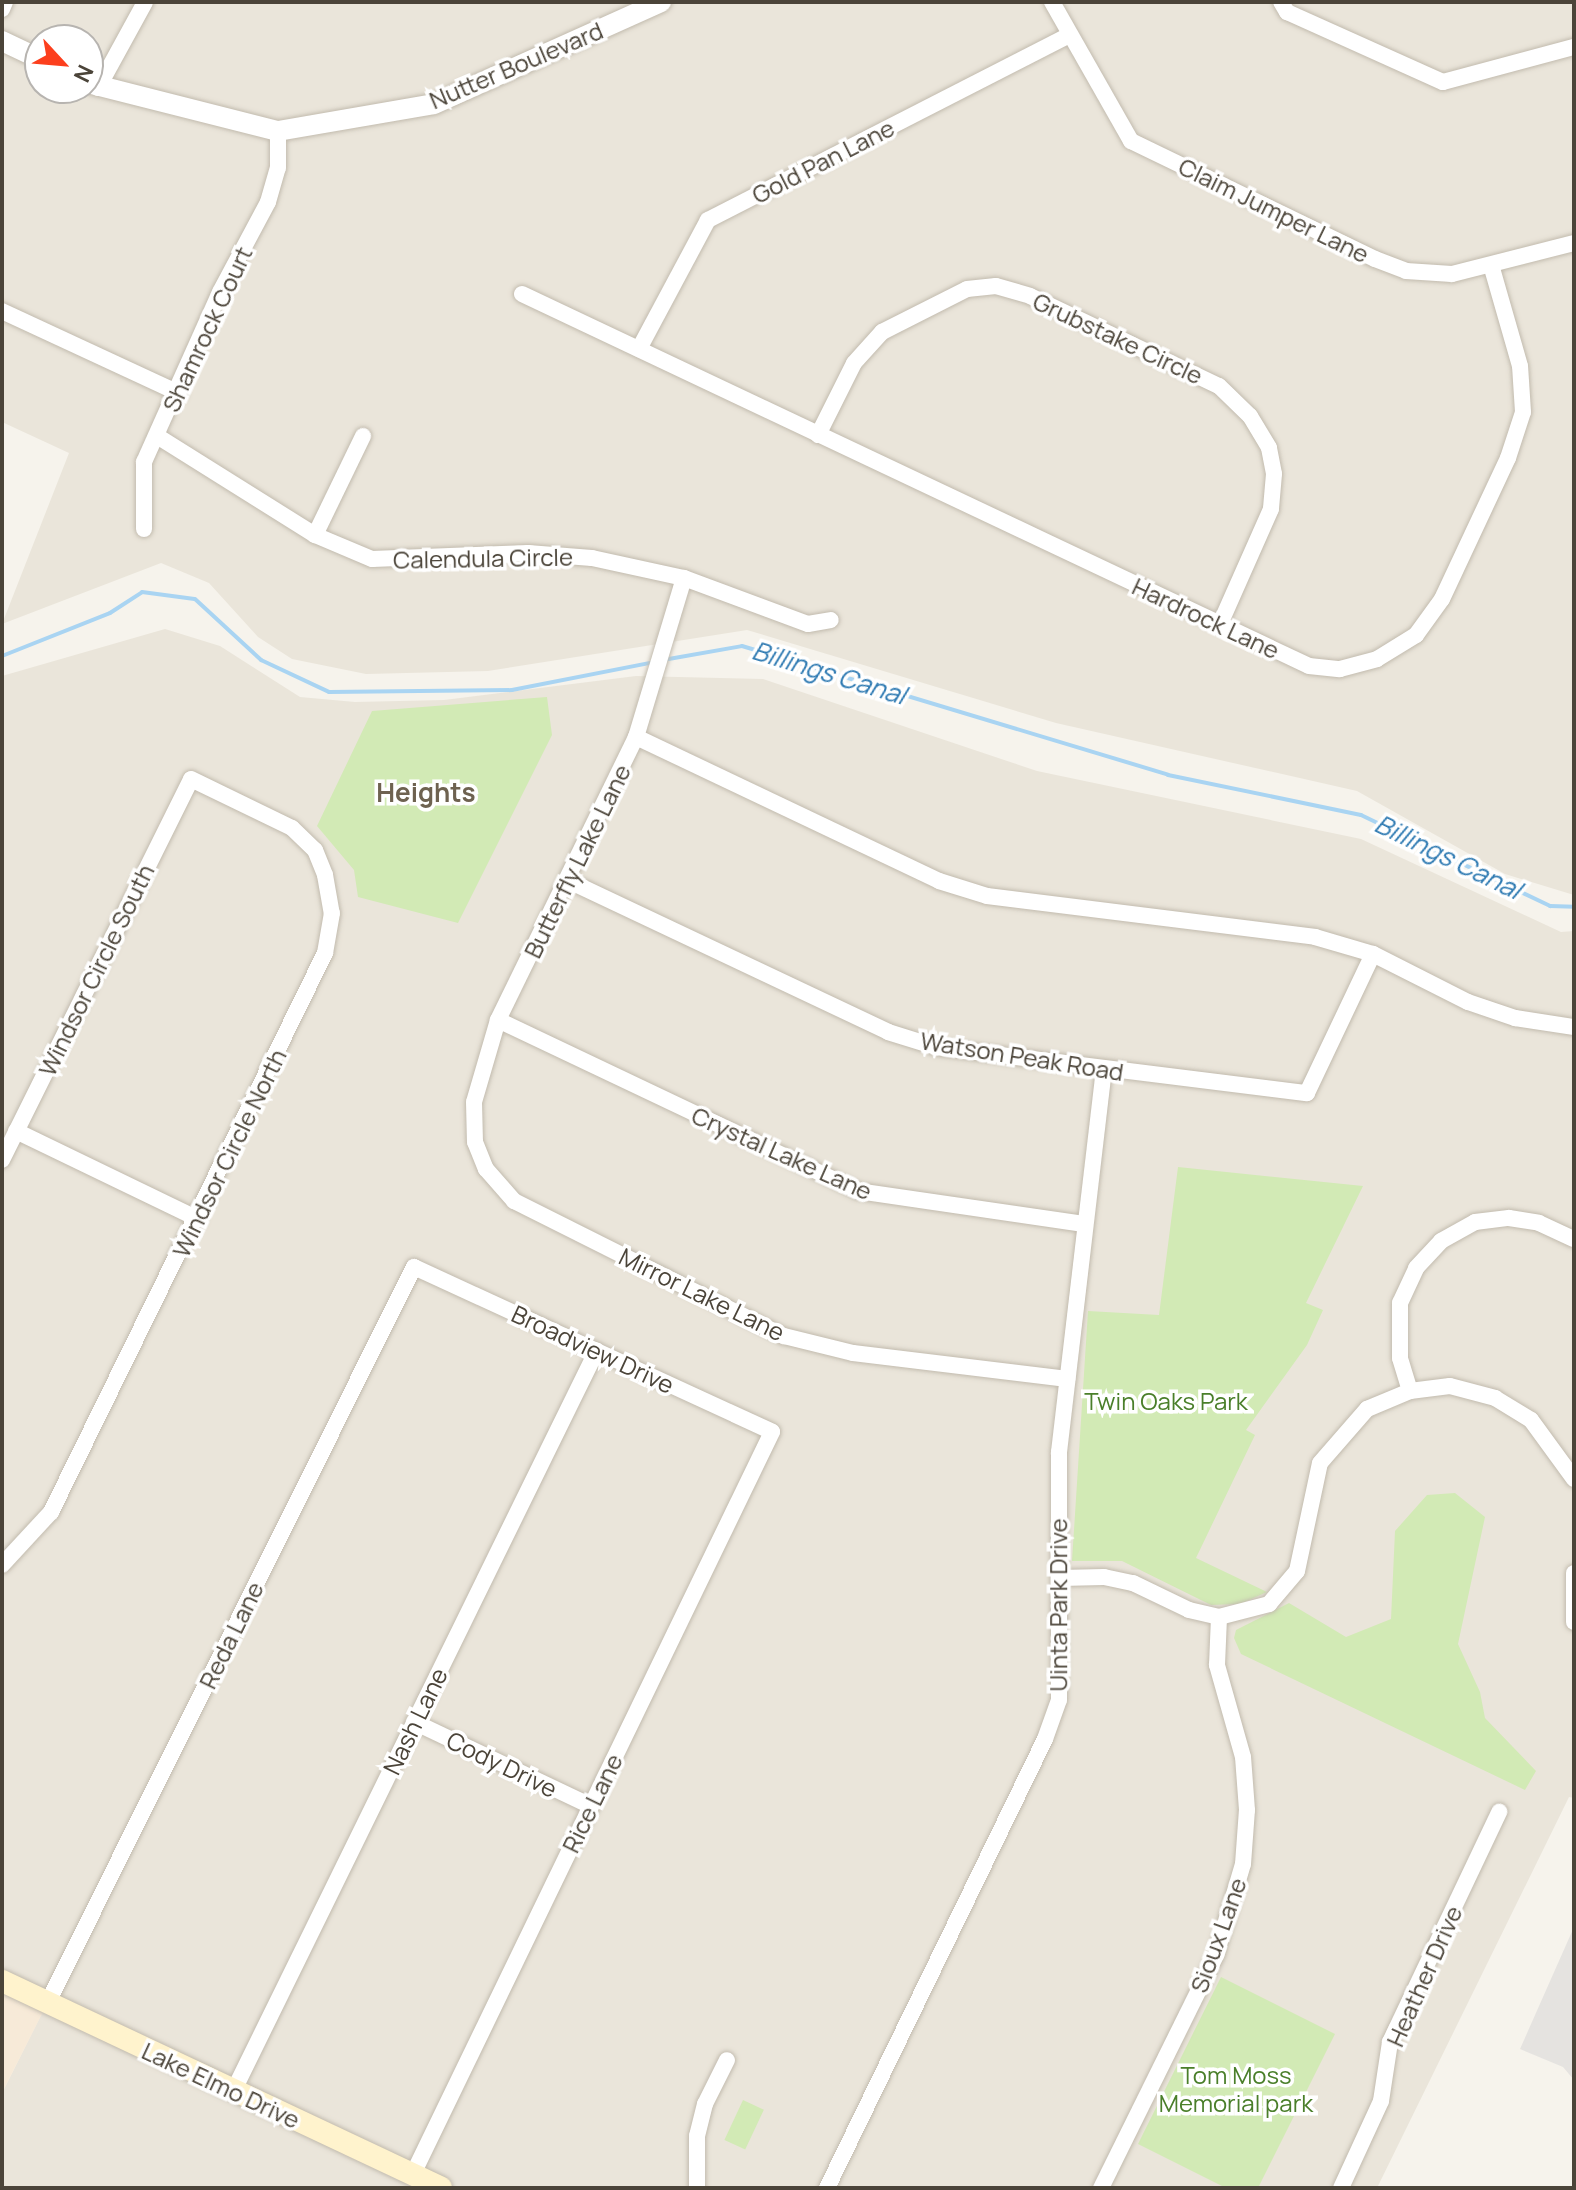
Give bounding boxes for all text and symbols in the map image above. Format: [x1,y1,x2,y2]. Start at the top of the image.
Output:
street label: Nutter Boulevard [425,15,607,115]
north arrow [24,24,104,104]
text: N [67,60,101,87]
street label: Gold Pan Lane [747,113,899,209]
street label: Claim Jumper Lane [1174,151,1374,269]
street label: Shamrock Court [156,242,258,416]
street label: Grubstake Circle [1029,286,1207,390]
street label: Calendula Circle [393,542,573,574]
street label: Hardrock Lane [1128,571,1284,665]
water label: Billings Canal [748,635,910,711]
street label: Butterfly Lake Lane [518,760,636,962]
district label: Heights [376,777,476,809]
water label: Billings Canal [1370,808,1526,906]
street label: Windsor Circle South [32,859,160,1081]
street label: Watson Peak Road [918,1026,1126,1086]
street label: Windsor Circle North [166,1044,292,1262]
street label: Crystal Lake Lane [687,1100,877,1206]
street label: Mirror Lake Lane [615,1242,789,1346]
street label: Broadview Drive [507,1299,679,1399]
park label: Twin Oaks Park [1084,1387,1248,1415]
street label: Uinta Park Drive [1044,1518,1072,1692]
street label: Reda Lane [193,1577,269,1693]
street label: Nash Lane [377,1663,453,1779]
street label: Cody Drive [442,1725,562,1803]
street label: Rice Lane [556,1749,628,1857]
street label: Sioux Lane [1184,1874,1252,1996]
street label: Heather Drive [1380,1901,1468,2051]
street label: Lake Elmo Drive [138,2036,304,2134]
park label: Tom Moss Memorial park [1159,2061,1313,2117]

